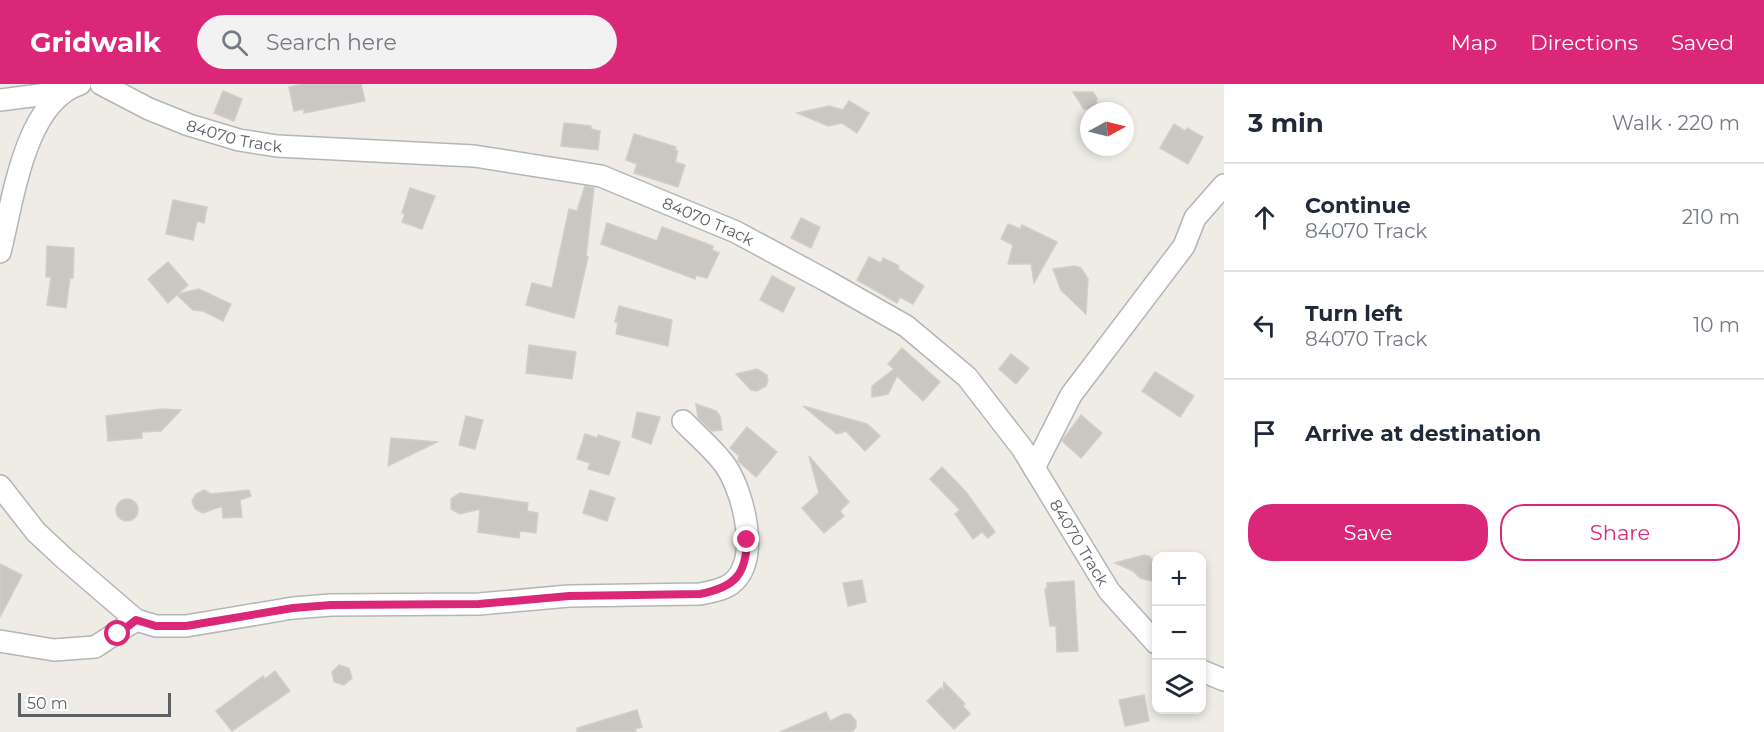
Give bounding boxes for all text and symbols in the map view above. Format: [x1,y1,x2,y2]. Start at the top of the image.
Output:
search box [197,15,617,69]
text: Gridwalk [30,25,161,59]
icon: search [218,26,251,59]
text: Search here [266,29,397,56]
text: Map [1451,30,1497,55]
text: Directions [1530,30,1638,55]
text: Saved [1671,30,1734,55]
north arrow [1080,102,1134,156]
text: 3 min [1248,107,1324,139]
text: Walk · 220 m [1612,111,1740,135]
street label: 84070 Track [184,116,283,156]
text: Continue [1305,192,1411,219]
street label: 84070 Track [659,194,757,250]
icon: ahead [1248,201,1281,234]
text: 210 m [1682,205,1740,229]
text: 84070 Track [1305,219,1427,243]
text: Turn left [1305,300,1403,327]
icon: left [1248,309,1281,342]
text: 10 m [1693,313,1740,337]
text: 84070 Track [1305,327,1427,351]
icon: arrive [1248,417,1281,450]
text: Arrive at destination [1305,420,1541,447]
street label: 84070 Track [1045,496,1113,590]
button: Save [1248,504,1488,561]
button: Share [1500,504,1740,561]
route end [733,526,759,552]
map controls [1152,552,1206,714]
button: + [1152,552,1206,606]
button: − [1152,606,1206,660]
route start [104,620,130,646]
button: layers [1152,660,1206,714]
scale bar [18,690,171,718]
text: 50 m [27,694,68,713]

